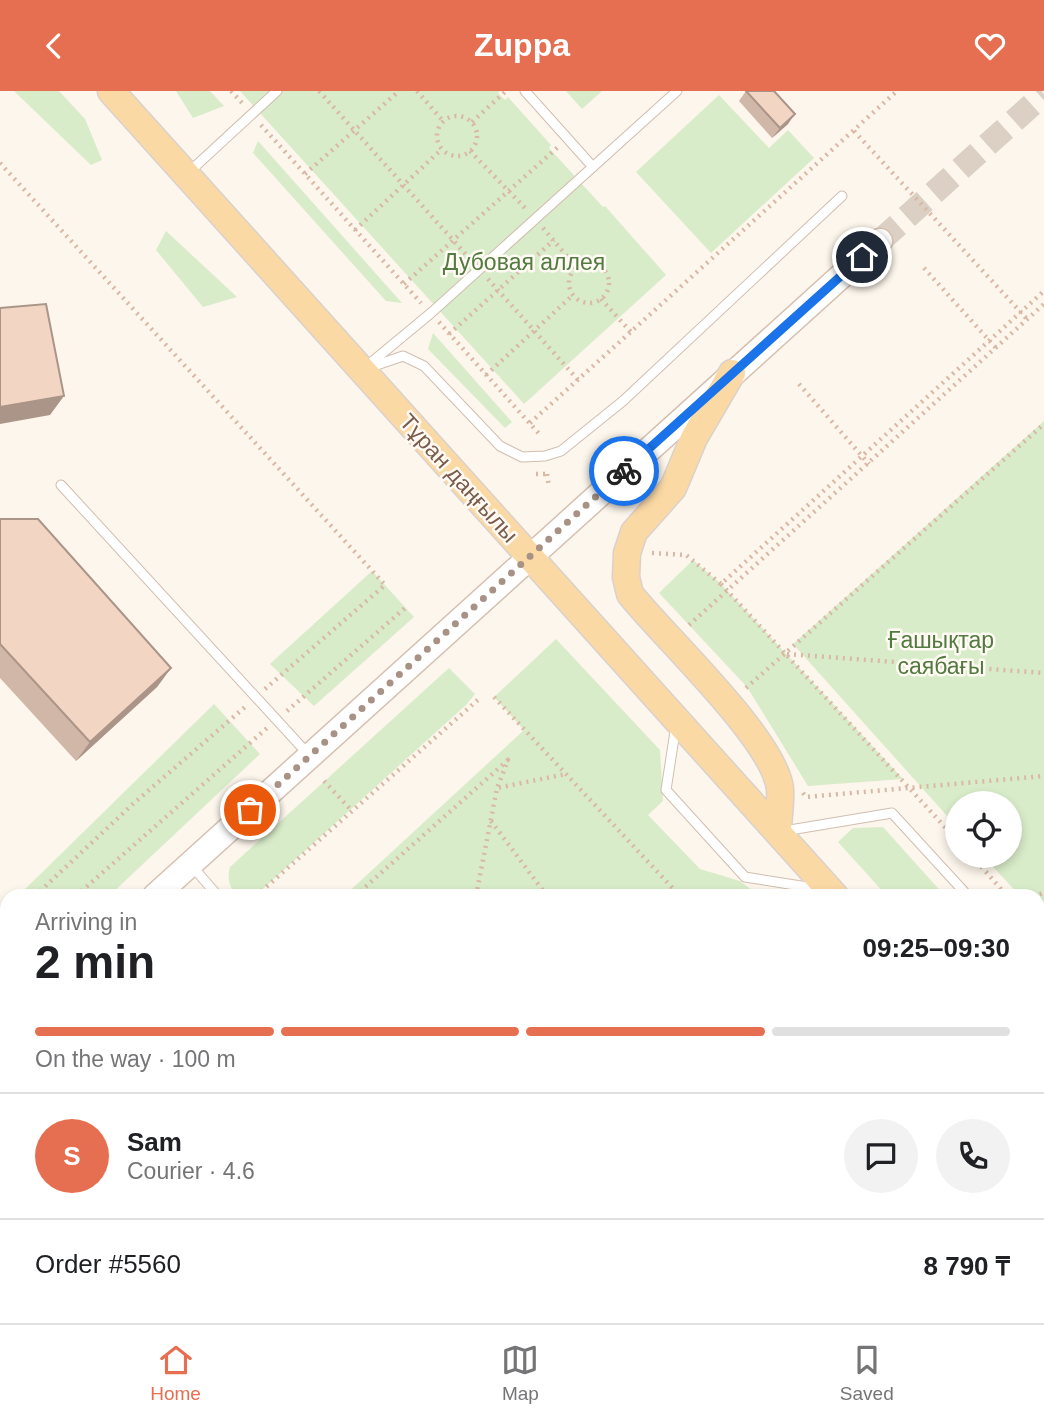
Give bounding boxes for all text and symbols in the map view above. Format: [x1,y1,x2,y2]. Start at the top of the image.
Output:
icon: back [35,27,73,65]
text: Zuppa [474,27,570,63]
icon: heart [971,27,1009,65]
pin [832,227,892,287]
icon: home [843,238,881,276]
park label: Дубовая аллея [443,249,605,275]
street label: Тұран даңғылы [394,408,524,548]
courier [589,436,659,506]
icon: bike [605,452,643,490]
park label: Ғашықтар саябағы [887,627,994,679]
pin [220,780,280,840]
icon: bag [231,791,269,829]
map controls [945,791,1022,868]
button: locate [945,791,1022,868]
text: Arriving in [35,909,137,935]
text: 09:25–09:30 [863,933,1010,963]
text: 2 min [35,936,155,988]
text: On the way · 100 m [35,1046,236,1072]
button: chat [844,1119,918,1193]
button: phone [936,1119,1010,1193]
text: Sam [127,1127,182,1157]
text: S [63,1141,81,1171]
text: Courier · 4.6 [127,1158,255,1184]
text: Order #5560 [35,1249,181,1279]
text: 8 790 ₸ [924,1251,1010,1281]
tab: Home [150,1341,201,1405]
tab: Map [501,1341,539,1405]
tab: Saved [840,1341,894,1405]

